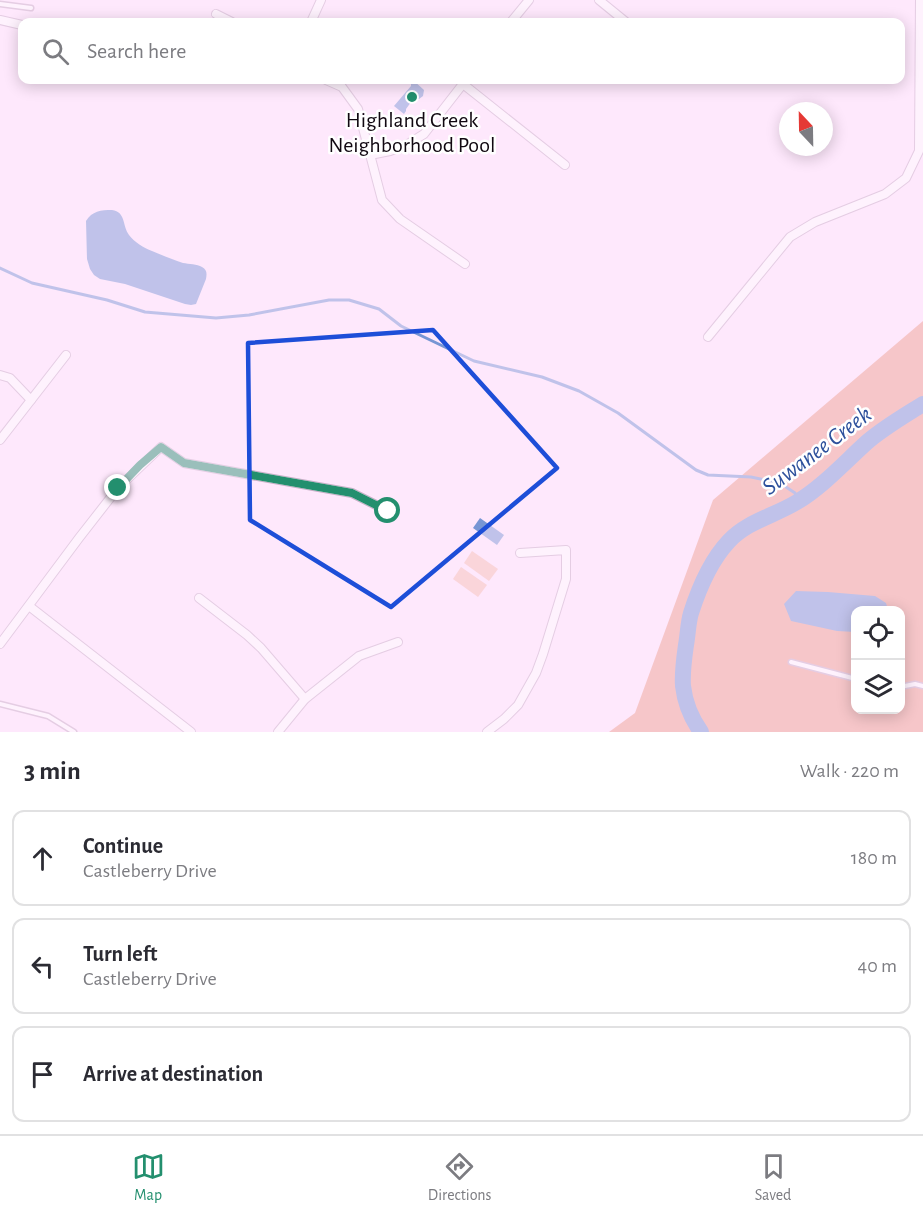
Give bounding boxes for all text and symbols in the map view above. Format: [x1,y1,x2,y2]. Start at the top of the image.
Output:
search box [18,18,905,84]
icon: search [39,35,72,68]
text: Search here [87,40,186,62]
marker: Highland Creek Neighborhood Pool [405,90,419,104]
north arrow [779,102,833,156]
place label: Highland Creek Neighborhood Pool [329,109,495,156]
water label: Suwanee Creek [758,402,876,500]
route end [104,474,130,500]
route start [374,497,400,523]
map controls [851,606,905,714]
button: locate [851,606,905,660]
button: layers [851,660,905,714]
text: 3 min [24,758,81,784]
text: Walk · 220 m [800,761,899,781]
text: Continue [83,835,163,857]
icon: ahead [26,842,59,875]
text: 180 m [851,848,897,868]
text: Castleberry Drive [83,861,217,881]
text: Turn left [83,943,157,965]
icon: left [26,950,59,983]
text: 40 m [858,956,897,976]
text: Castleberry Drive [83,969,217,989]
icon: arrive [26,1058,59,1091]
text: Arrive at destination [83,1063,263,1085]
tab: Map [132,1150,165,1205]
tab: Directions [428,1150,492,1205]
tab: Saved [755,1150,791,1205]

